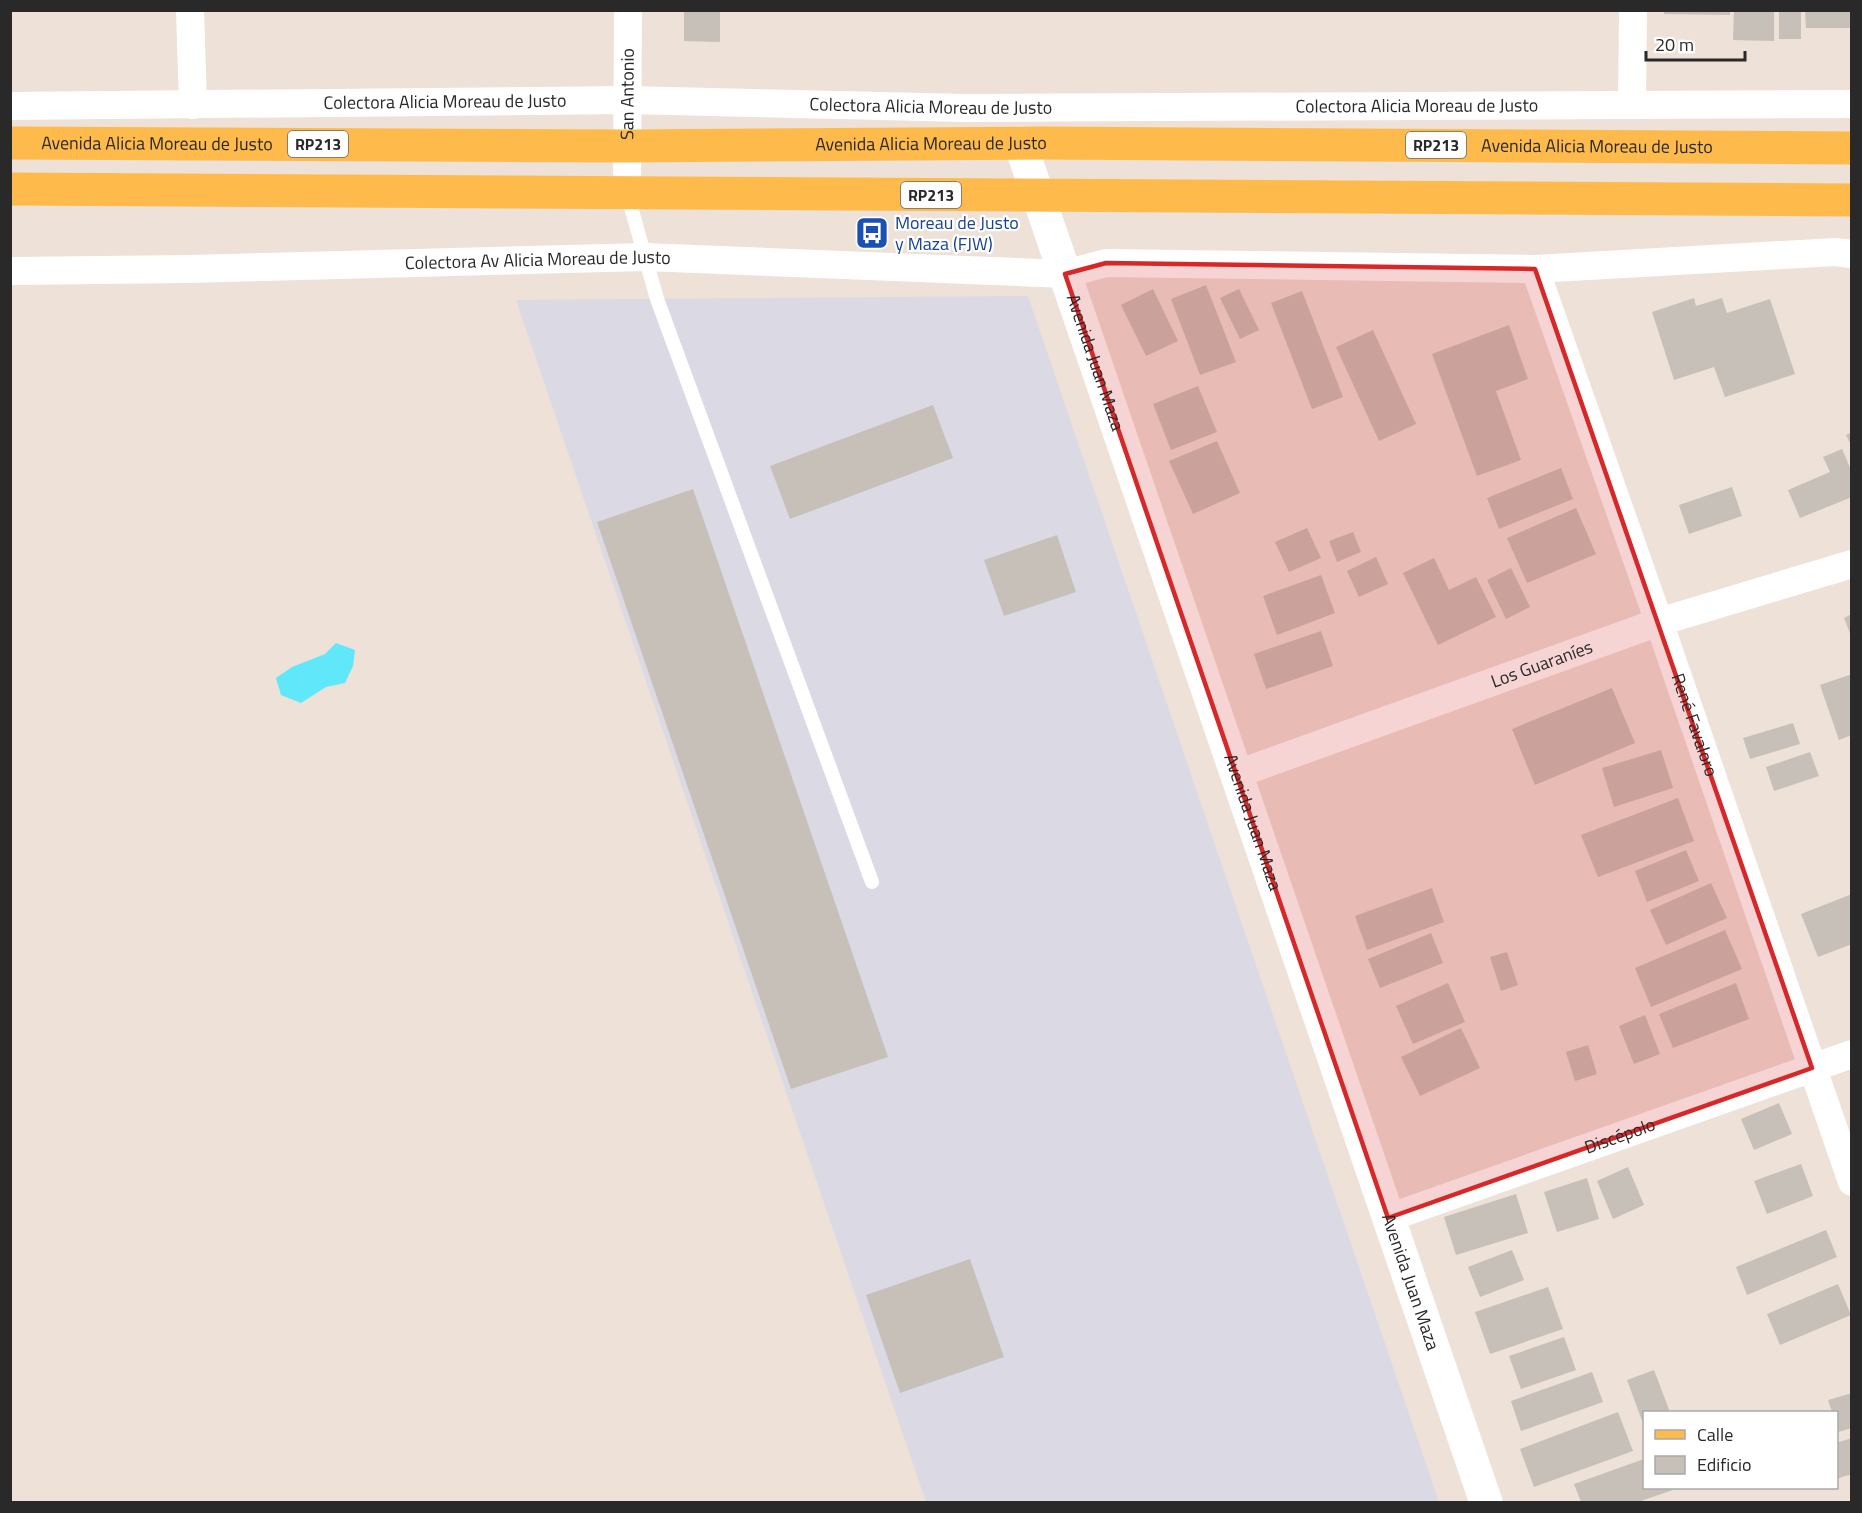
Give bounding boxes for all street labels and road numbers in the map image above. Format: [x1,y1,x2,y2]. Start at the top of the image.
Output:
street label: San Antonio [613,48,641,140]
street label: Colectora Alicia Moreau de Justo [323,87,567,116]
street label: Colectora Alicia Moreau de Justo [809,90,1052,121]
street label: Colectora Alicia Moreau de Justo [1295,91,1538,120]
street label: Avenida Alicia Moreau de Justo [41,129,273,157]
street label: Avenida Alicia Moreau de Justo [815,129,1047,158]
road number: RP213 [288,131,348,157]
road number: RP213 [1406,132,1466,158]
street label: Avenida Alicia Moreau de Justo [1481,132,1713,160]
road number: RP213 [901,182,961,208]
street label: Colectora Av Alicia Moreau de Justo [405,243,671,276]
street label: Avenida Juan Maza [1060,290,1132,434]
street label: Los Guaraníes [1487,633,1596,694]
street label: René Favaloro [1665,670,1725,780]
street label: Avenida Juan Maza [1217,750,1289,894]
street label: Discépolo [1581,1111,1659,1161]
street label: Avenida Juan Maza [1375,1210,1447,1354]

